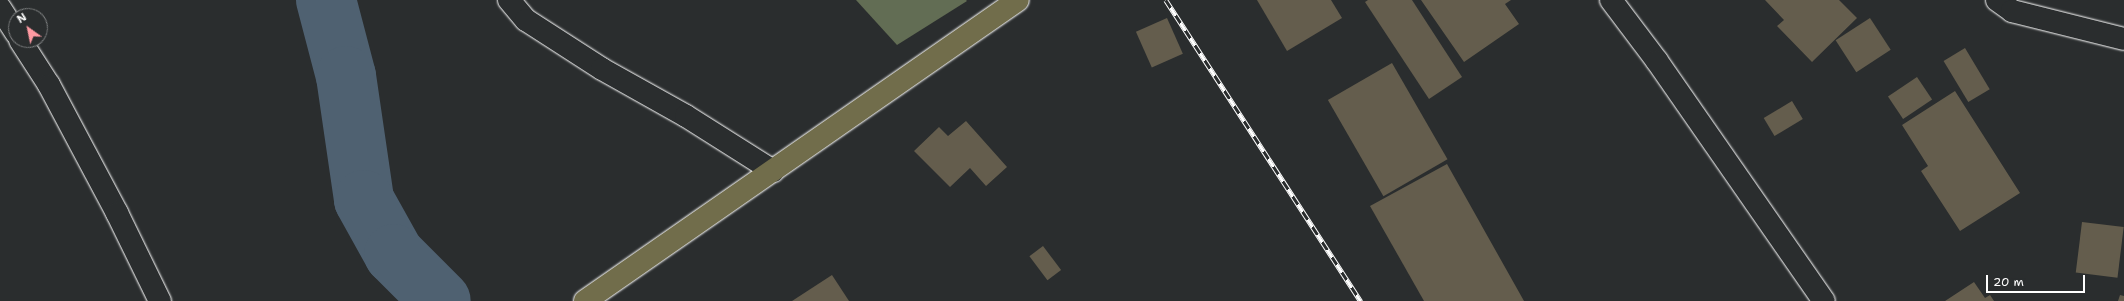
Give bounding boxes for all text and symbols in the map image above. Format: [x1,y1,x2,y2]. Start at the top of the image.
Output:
north arrow [8,8,48,48]
text: N [14,10,29,27]
scale bar [1988,267,2087,293]
text: 20 m [1993,274,2024,290]

